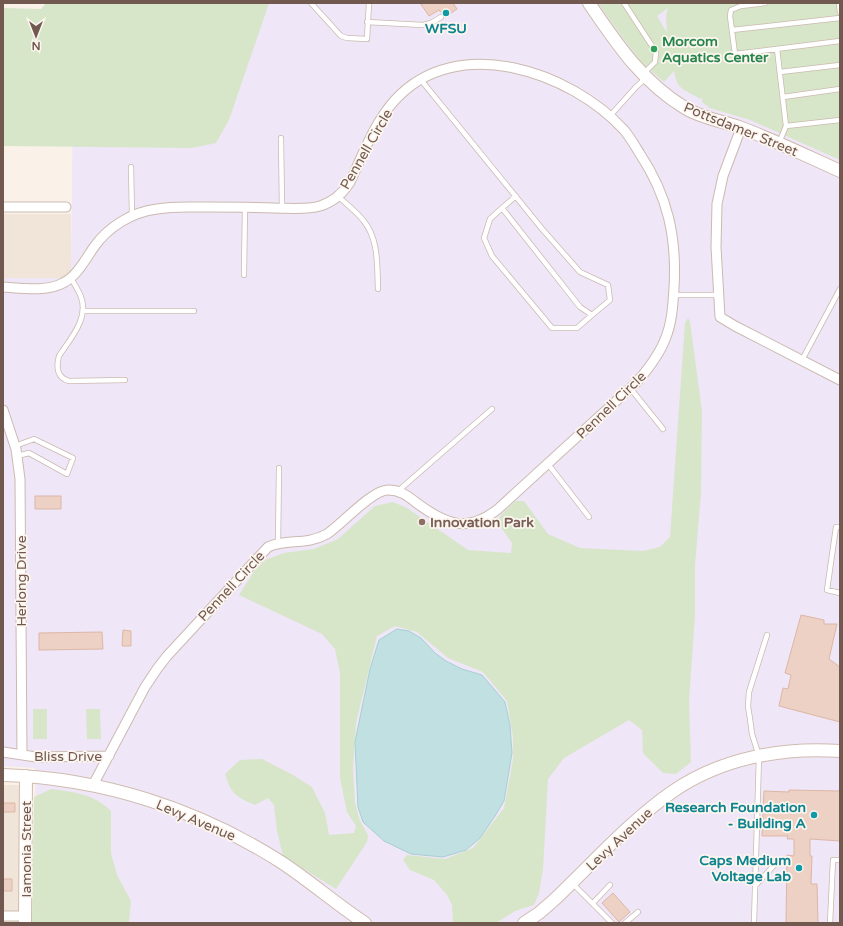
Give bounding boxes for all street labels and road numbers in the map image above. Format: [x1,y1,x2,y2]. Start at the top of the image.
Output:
street label: Pottsdamer Street [681,99,801,160]
street label: Pennell Circle [337,106,396,192]
street label: Pennell Circle [573,368,650,443]
street label: Herlong Drive [13,535,30,627]
street label: Pennell Circle [194,548,268,625]
street label: Bliss Drive [34,748,102,765]
street label: Levy Avenue [154,796,238,845]
street label: Iamonia Street [18,800,35,897]
street label: Levy Avenue [583,804,656,874]

